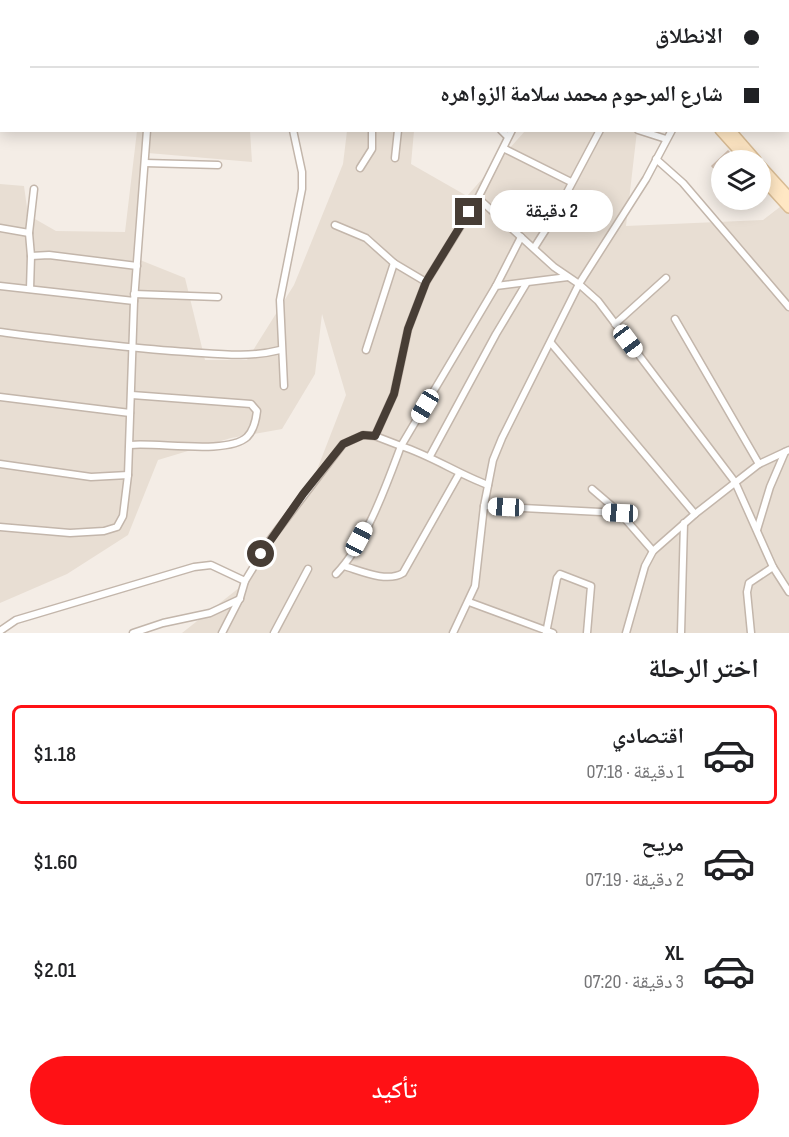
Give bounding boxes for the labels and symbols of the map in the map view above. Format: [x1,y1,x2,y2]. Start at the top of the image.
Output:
callout: 2 دقيقة [490,191,613,233]
route end [455,198,482,225]
car [610,321,646,361]
car [408,386,442,426]
car [488,497,524,517]
car [602,503,638,523]
car [343,519,375,559]
route start [247,540,274,567]

